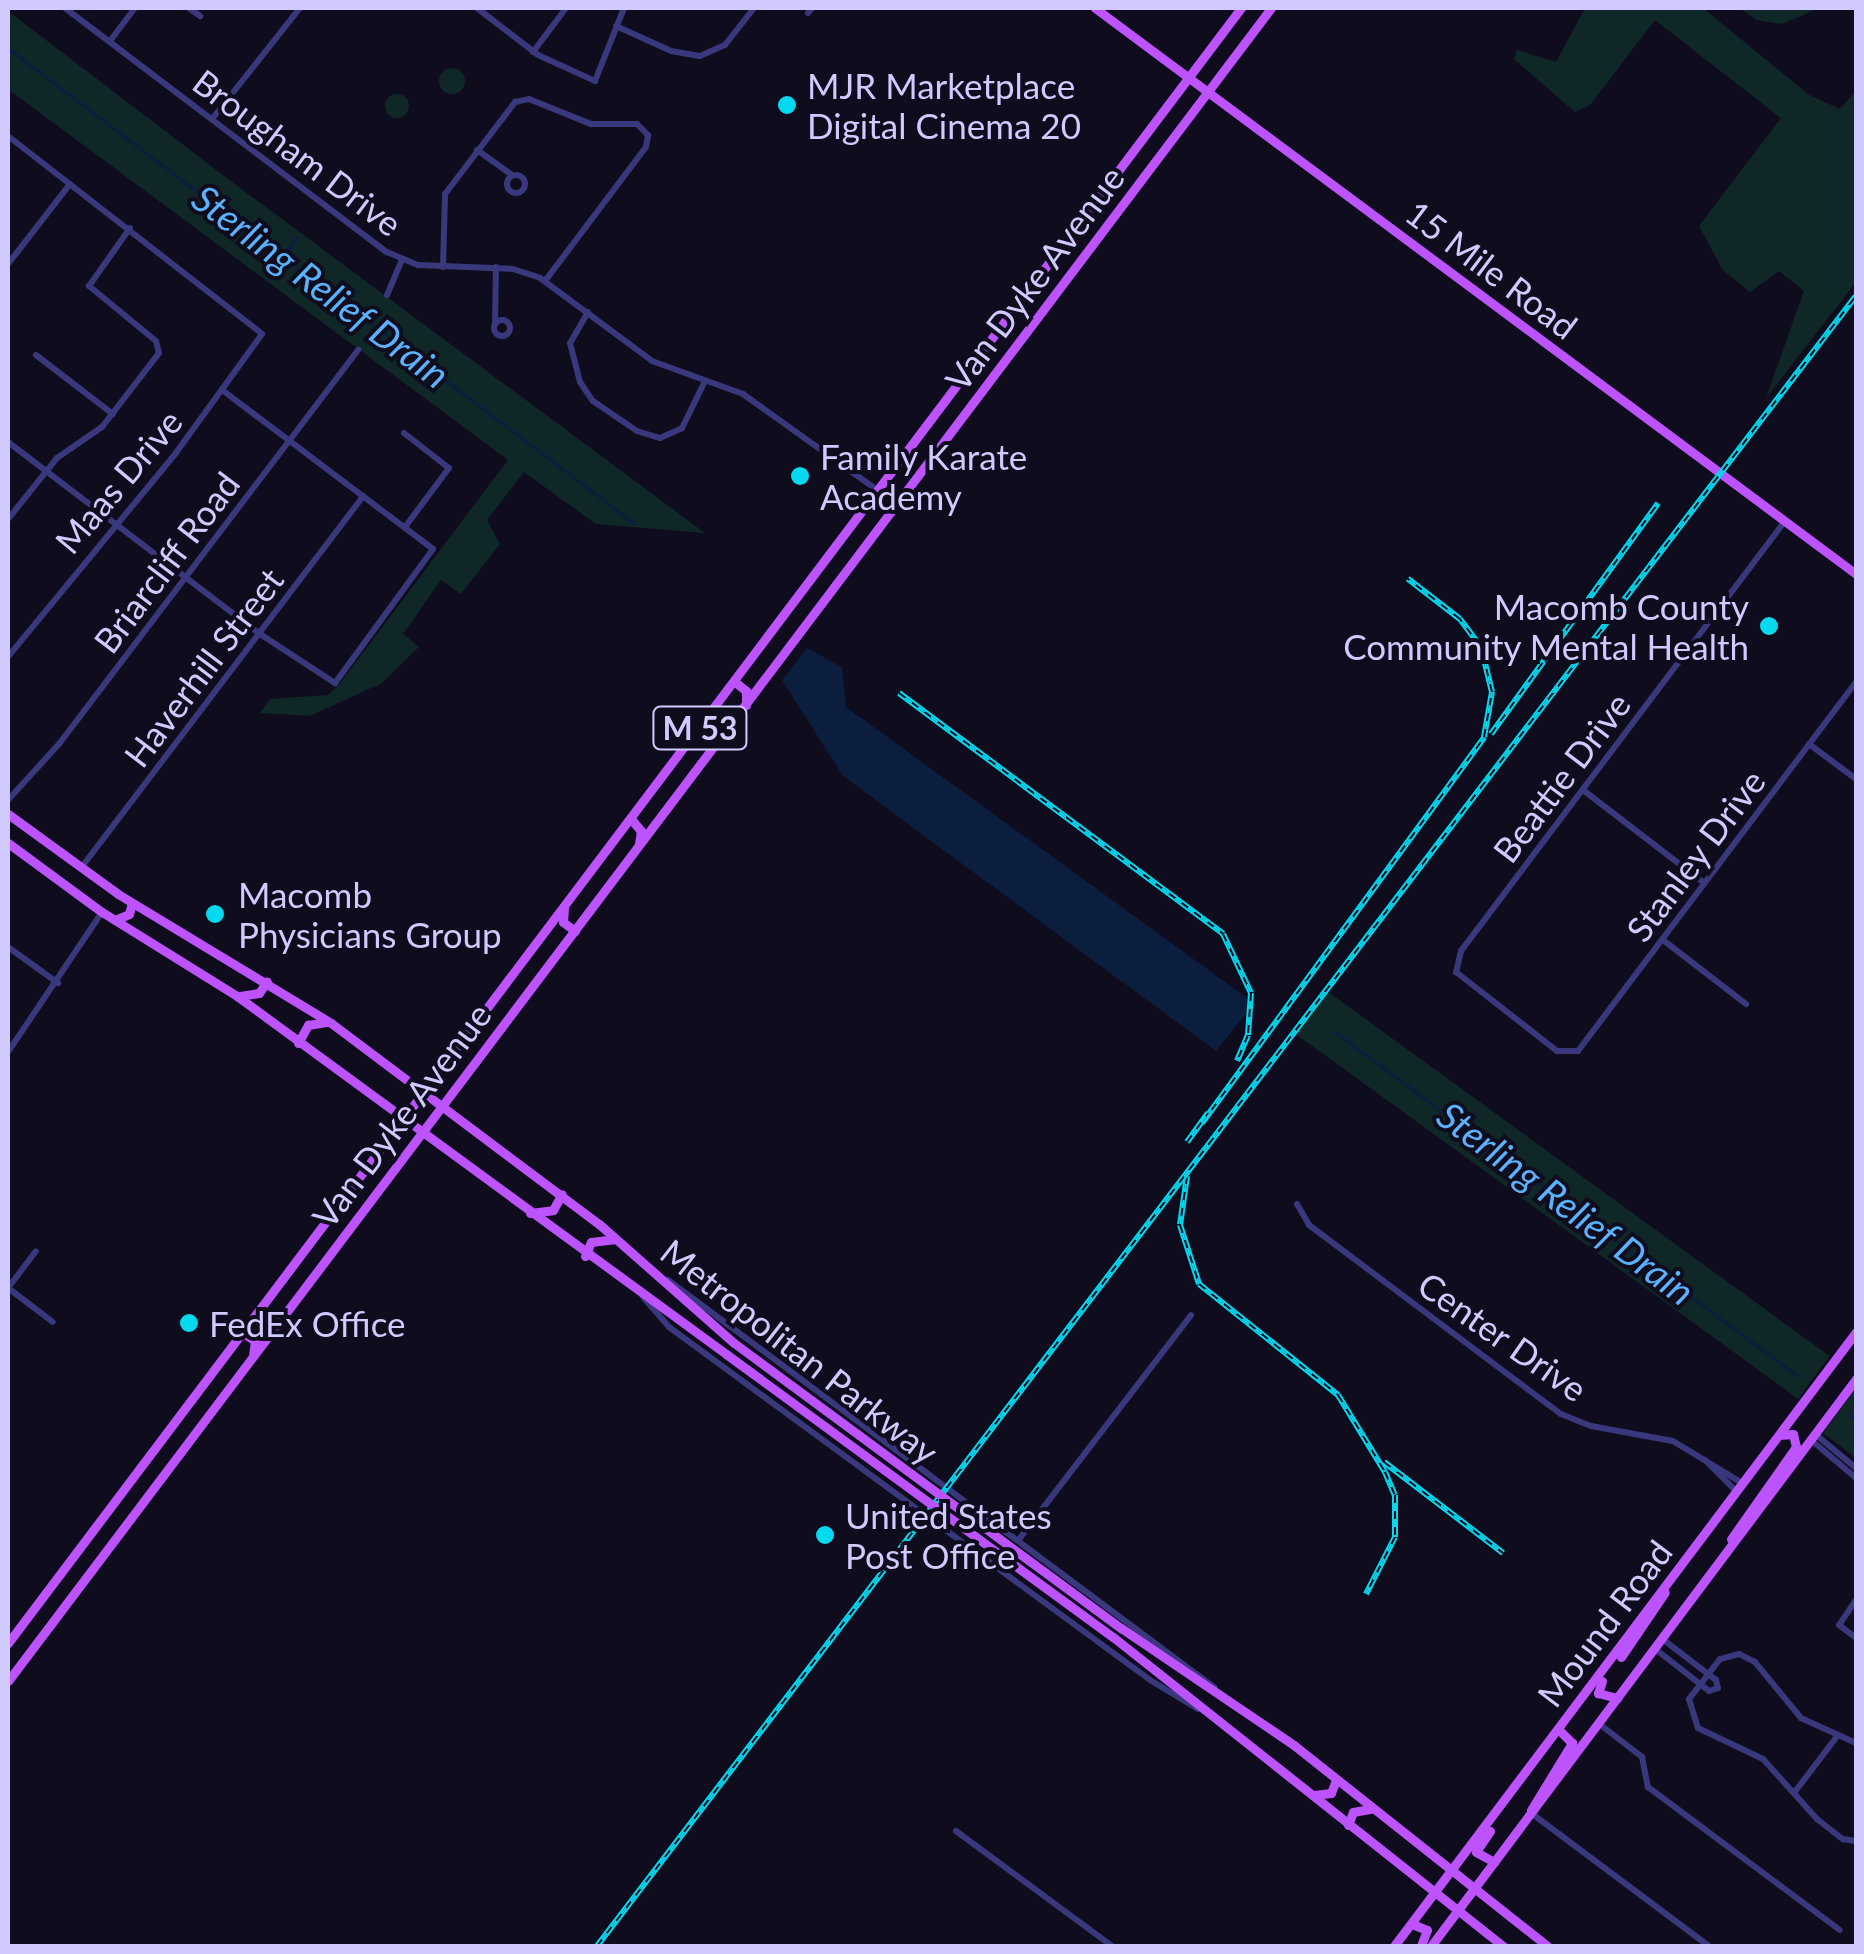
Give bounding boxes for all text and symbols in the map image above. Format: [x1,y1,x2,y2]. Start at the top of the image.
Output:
street label: Brougham Drive [186,60,410,244]
place label: MJR Marketplace Digital Cinema 20 [807,64,1081,146]
marker: MJR Marketplace Digital Cinema 20 [776,94,798,116]
street label: Van Dyke Avenue [935,157,1133,399]
water label: Sterling Relief Drain [184,175,458,397]
street label: 15 Mile Road [1398,191,1586,347]
street label: Maas Drive [46,401,190,561]
place label: Family Karate Academy [820,435,1028,517]
street label: Briarcliff Road [84,463,248,661]
marker: Family Karate Academy [789,465,811,487]
street label: Haverhill Street [115,559,291,775]
place label: Macomb County Community Mental Health [1342,585,1749,667]
marker: Macomb County Community Mental Health [1758,615,1780,637]
street label: Beattie Drive [1484,684,1638,870]
road number: M 53 [650,701,750,755]
street label: Stanley Drive [1617,761,1773,949]
place label: Macomb Physicians Group [238,873,502,955]
marker: Macomb Physicians Group [202,901,228,927]
street label: Van Dyke Avenue [302,994,500,1236]
water label: Sterling Relief Drain [1429,1092,1703,1314]
street label: Metropolitan Parkway [653,1230,947,1472]
street label: Center Drive [1410,1262,1596,1410]
place label: FedEx Office [209,1302,406,1344]
marker: FedEx Office [178,1312,200,1334]
place label: United States Post Office [845,1494,1052,1576]
marker: United States Post Office [814,1524,836,1546]
street label: Mound Road [1528,1532,1680,1714]

